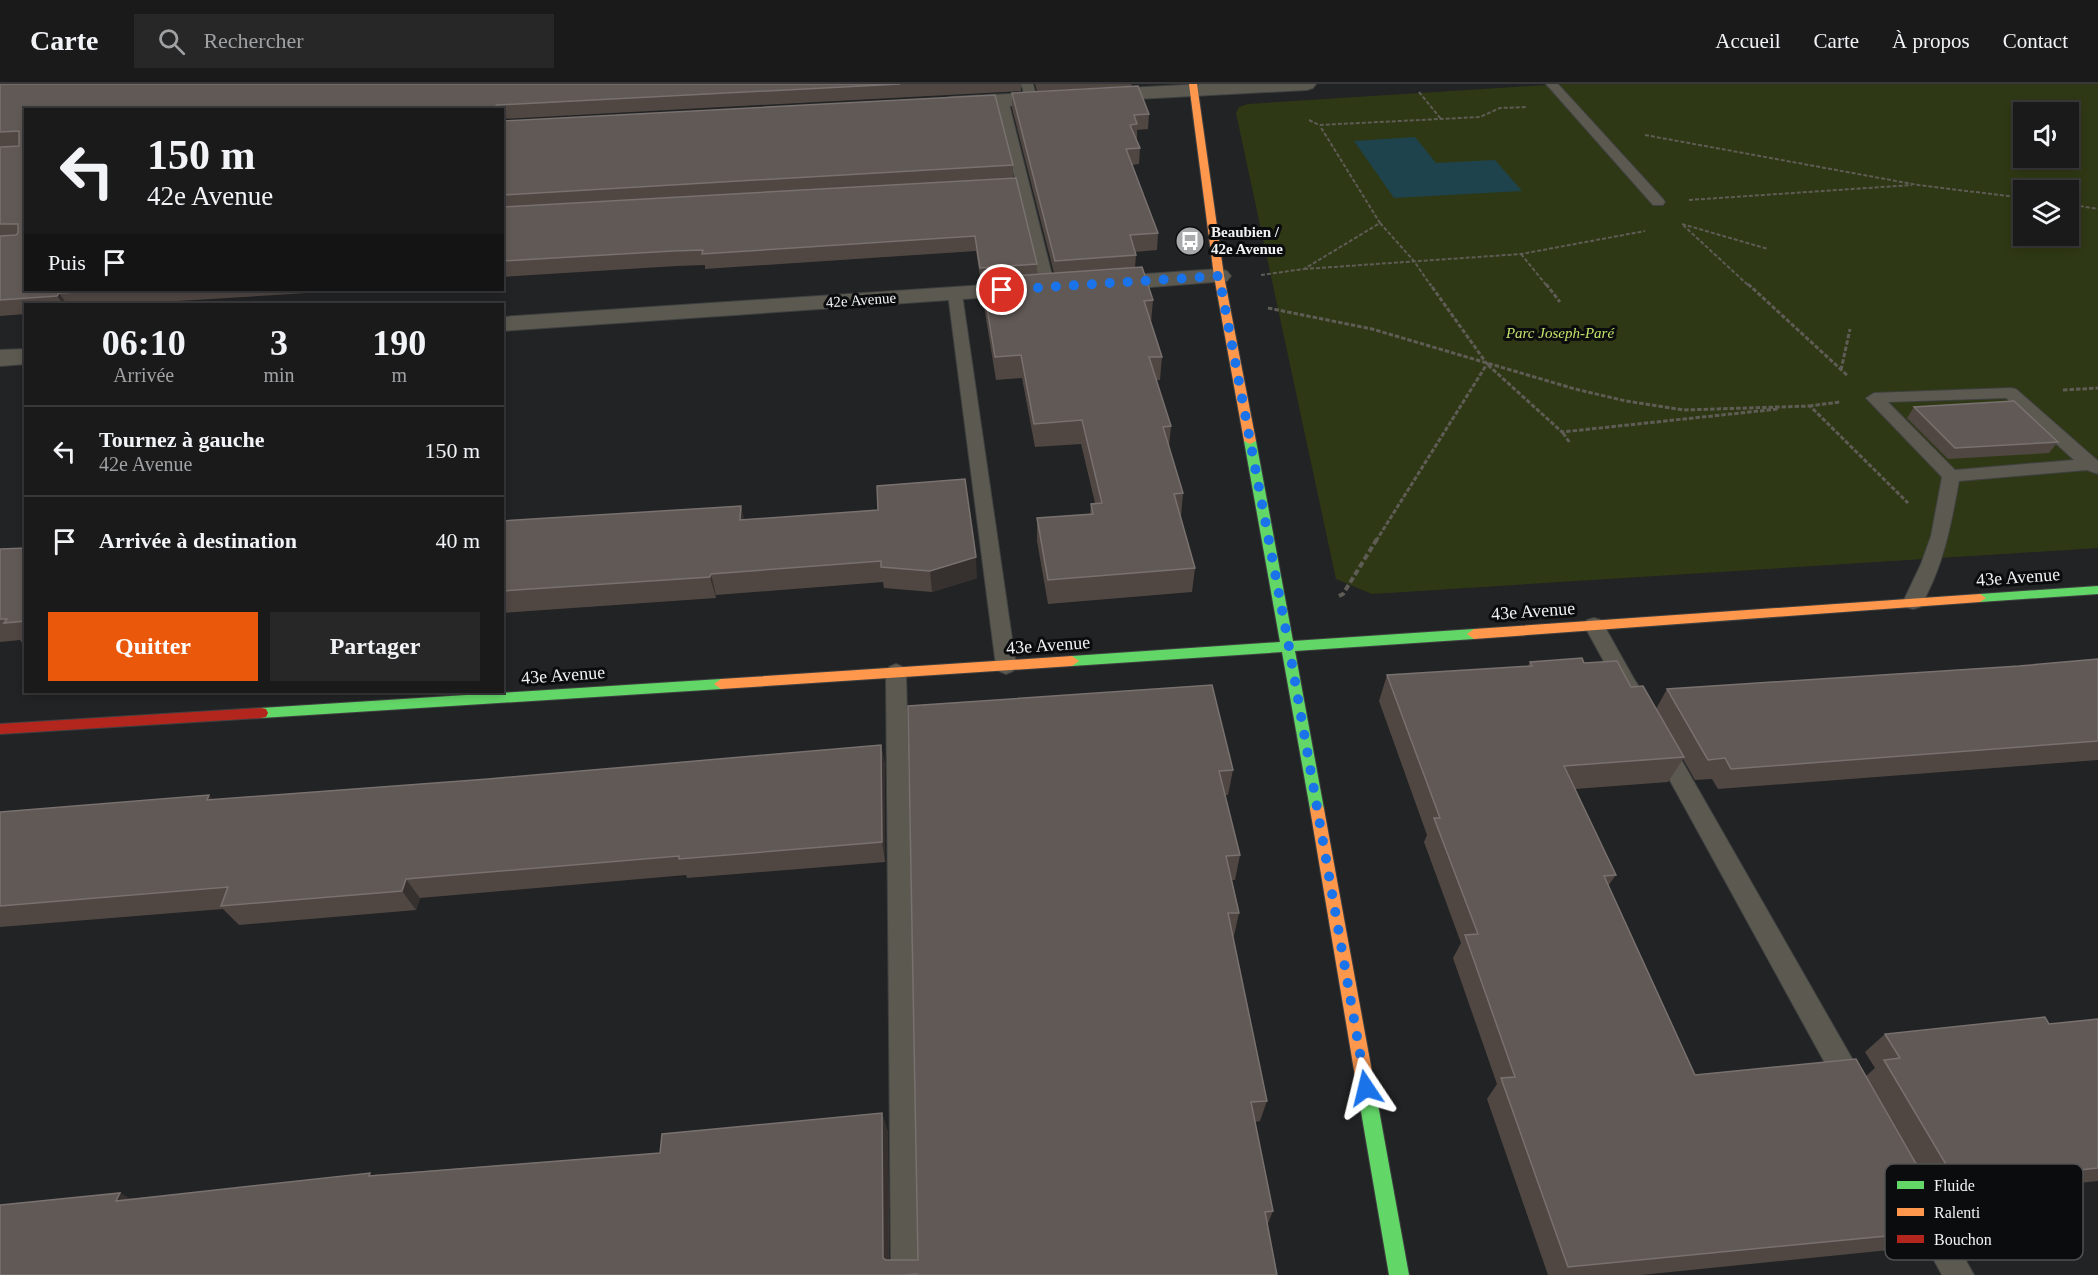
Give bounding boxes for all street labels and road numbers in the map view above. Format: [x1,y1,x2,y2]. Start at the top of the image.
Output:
street label: 42e Avenue [825,290,897,310]
street label: 43e Avenue [1975,564,2061,590]
street label: 43e Avenue [1490,598,1576,624]
street label: 43e Avenue [1005,632,1091,658]
street label: 43e Avenue [520,662,606,688]

